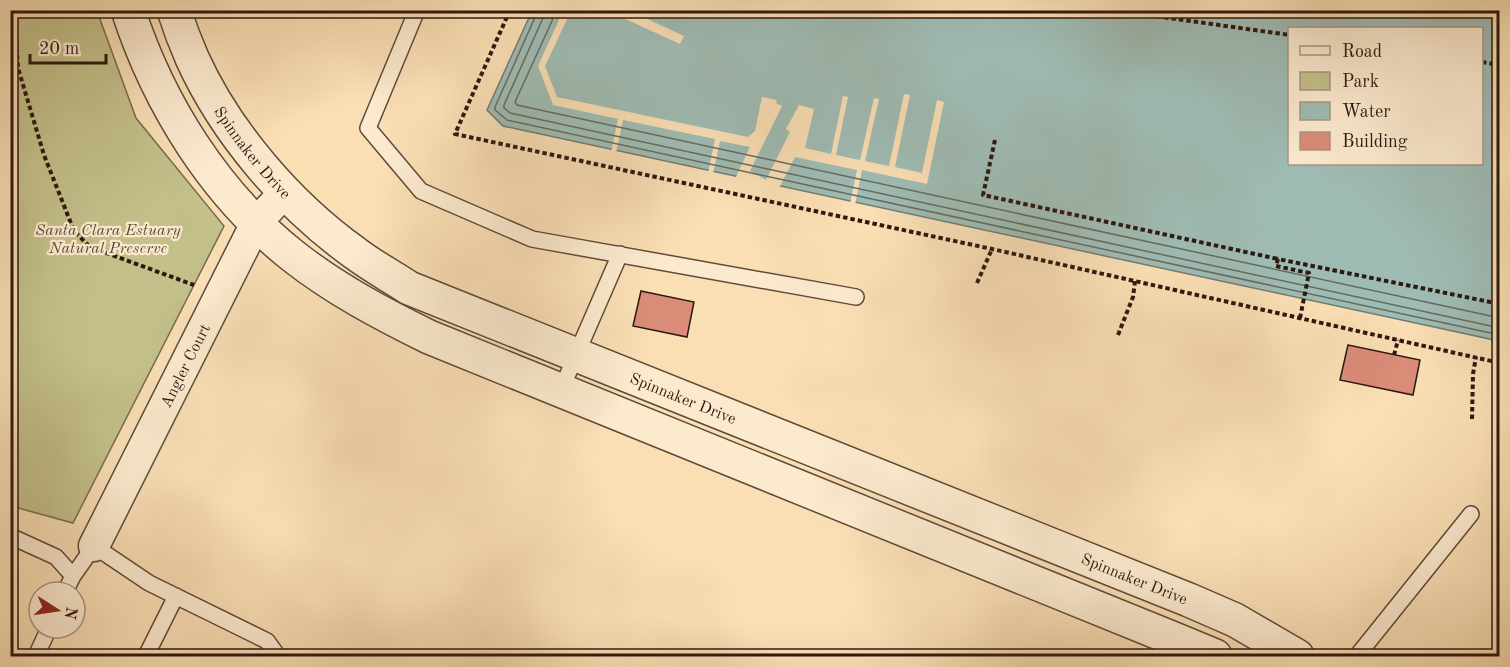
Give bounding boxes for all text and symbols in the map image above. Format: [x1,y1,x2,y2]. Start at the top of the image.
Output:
scale bar [30,27,106,65]
legend [1288,27,1483,165]
text: 20 m [39,40,79,58]
text: Road [1342,43,1382,61]
text: Park [1342,73,1379,91]
text: Water [1342,103,1391,121]
street label: Spinnaker Drive [210,104,293,203]
text: Building [1342,133,1408,151]
park label: Santa Clara Estuary Natural Preserve [35,223,182,257]
street label: Angler Court [159,321,214,411]
street label: Spinnaker Drive [627,371,738,428]
street label: Spinnaker Drive [1078,552,1189,609]
north arrow [27,580,87,640]
text: N [60,605,79,621]

